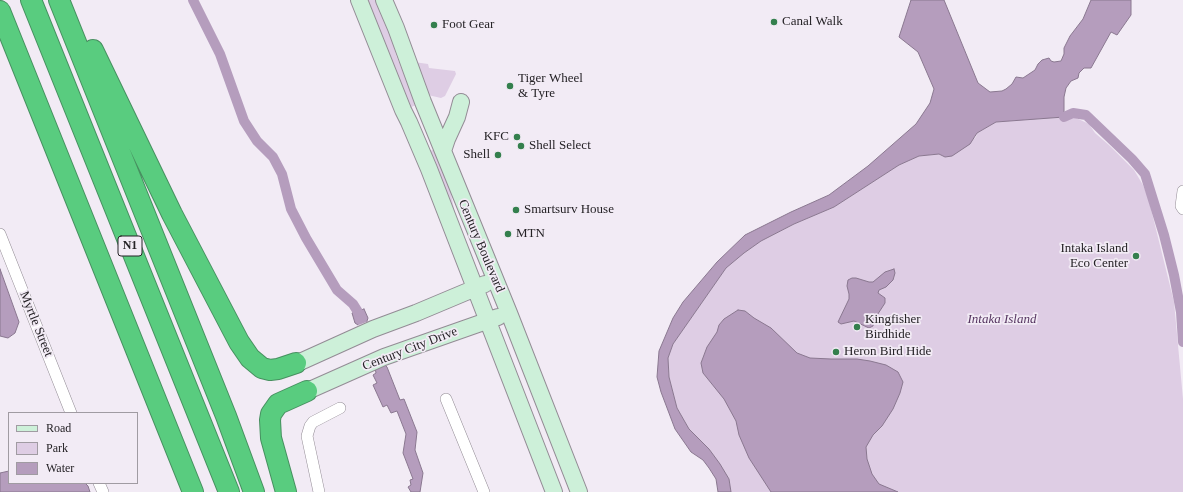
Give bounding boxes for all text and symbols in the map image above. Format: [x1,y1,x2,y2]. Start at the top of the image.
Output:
place label: Canal Walk [782,14,843,30]
place label: Foot Gear [442,17,494,33]
marker: Canal Walk [769,17,779,27]
marker: Foot Gear [429,20,439,30]
place label: Tiger Wheel & Tyre [518,71,583,102]
marker: Tiger Wheel & Tyre [505,81,515,91]
place label: KFC [484,129,509,145]
marker: KFC [512,132,522,142]
place label: Shell Select [529,138,591,154]
marker: Shell Select [516,141,526,151]
place label: Shell [463,147,490,163]
marker: Shell [493,150,503,160]
street label: Century Boulevard [454,197,508,295]
place label: Smartsurv House [524,202,614,218]
marker: Smartsurv House [511,205,521,215]
place label: MTN [516,226,545,242]
marker: MTN [503,229,513,239]
road number: N1 [118,236,142,256]
place label: Intaka Island Eco Center [1060,241,1128,272]
marker: Intaka Island Eco Center [1131,251,1141,261]
street label: Myrtle Street [16,289,56,359]
place label: Kingfisher Birdhide [865,312,921,343]
park label: Intaka Island [968,312,1036,328]
marker: Kingfisher Birdhide [852,322,862,332]
street label: Century City Drive [360,324,460,374]
place label: Heron Bird Hide [844,344,931,360]
marker: Heron Bird Hide [831,347,841,357]
legend [8,412,138,484]
text: Road [46,421,71,435]
text: Park [46,441,68,455]
text: Water [46,461,74,475]

